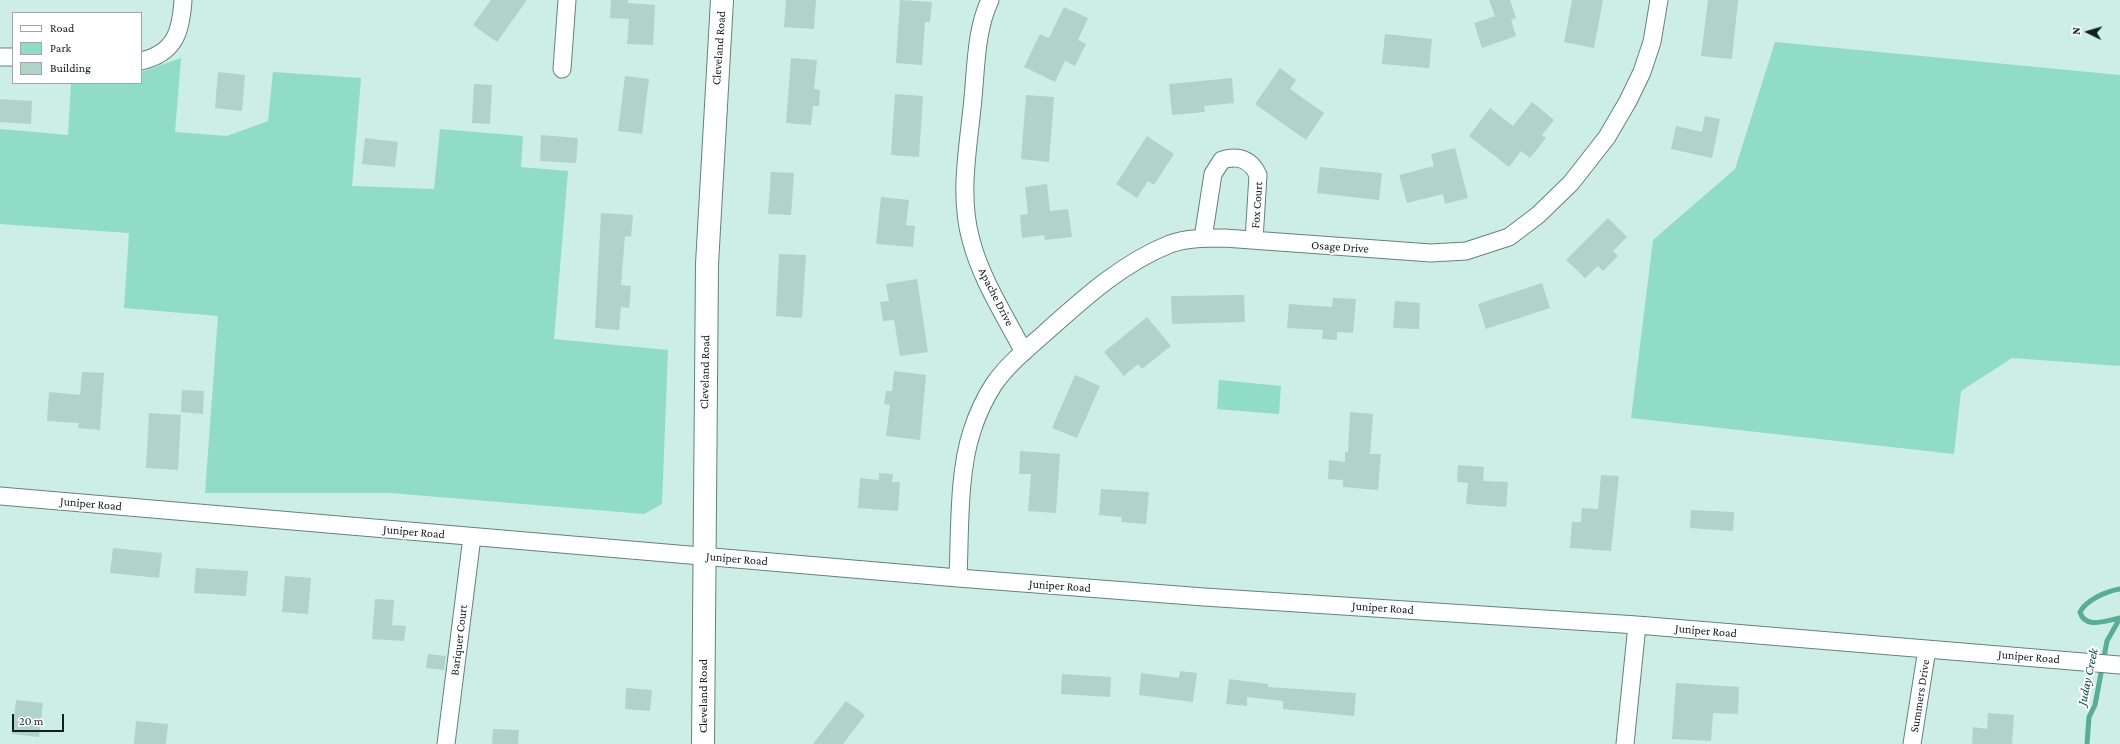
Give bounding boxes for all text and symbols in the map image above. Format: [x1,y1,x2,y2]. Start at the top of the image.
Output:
street label: Cleveland Road [709,10,729,86]
legend [12,12,142,84]
north arrow [2068,12,2108,52]
text: Road [50,21,74,35]
text: N [2070,27,2082,35]
text: Park [50,41,71,55]
text: Building [50,61,91,75]
street label: Fox Court [1248,181,1266,229]
street label: Osage Drive [1311,238,1369,256]
street label: Apache Drive [975,265,1017,329]
street label: Cleveland Road [697,335,713,409]
street label: Juniper Road [60,494,122,514]
street label: Juniper Road [383,522,445,542]
street label: Juniper Road [706,549,768,569]
street label: Juniper Road [1029,577,1091,595]
street label: Juniper Road [1352,599,1414,617]
street label: Bariquer Court [448,604,470,676]
street label: Juniper Road [1675,621,1737,641]
street label: Juniper Road [1998,647,2060,667]
water label: Juday Creek [2074,647,2102,707]
street label: Summers Drive [1907,658,1933,734]
street label: Cleveland Road [696,659,710,733]
scale bar [14,706,66,732]
text: 20 m [19,714,43,728]

